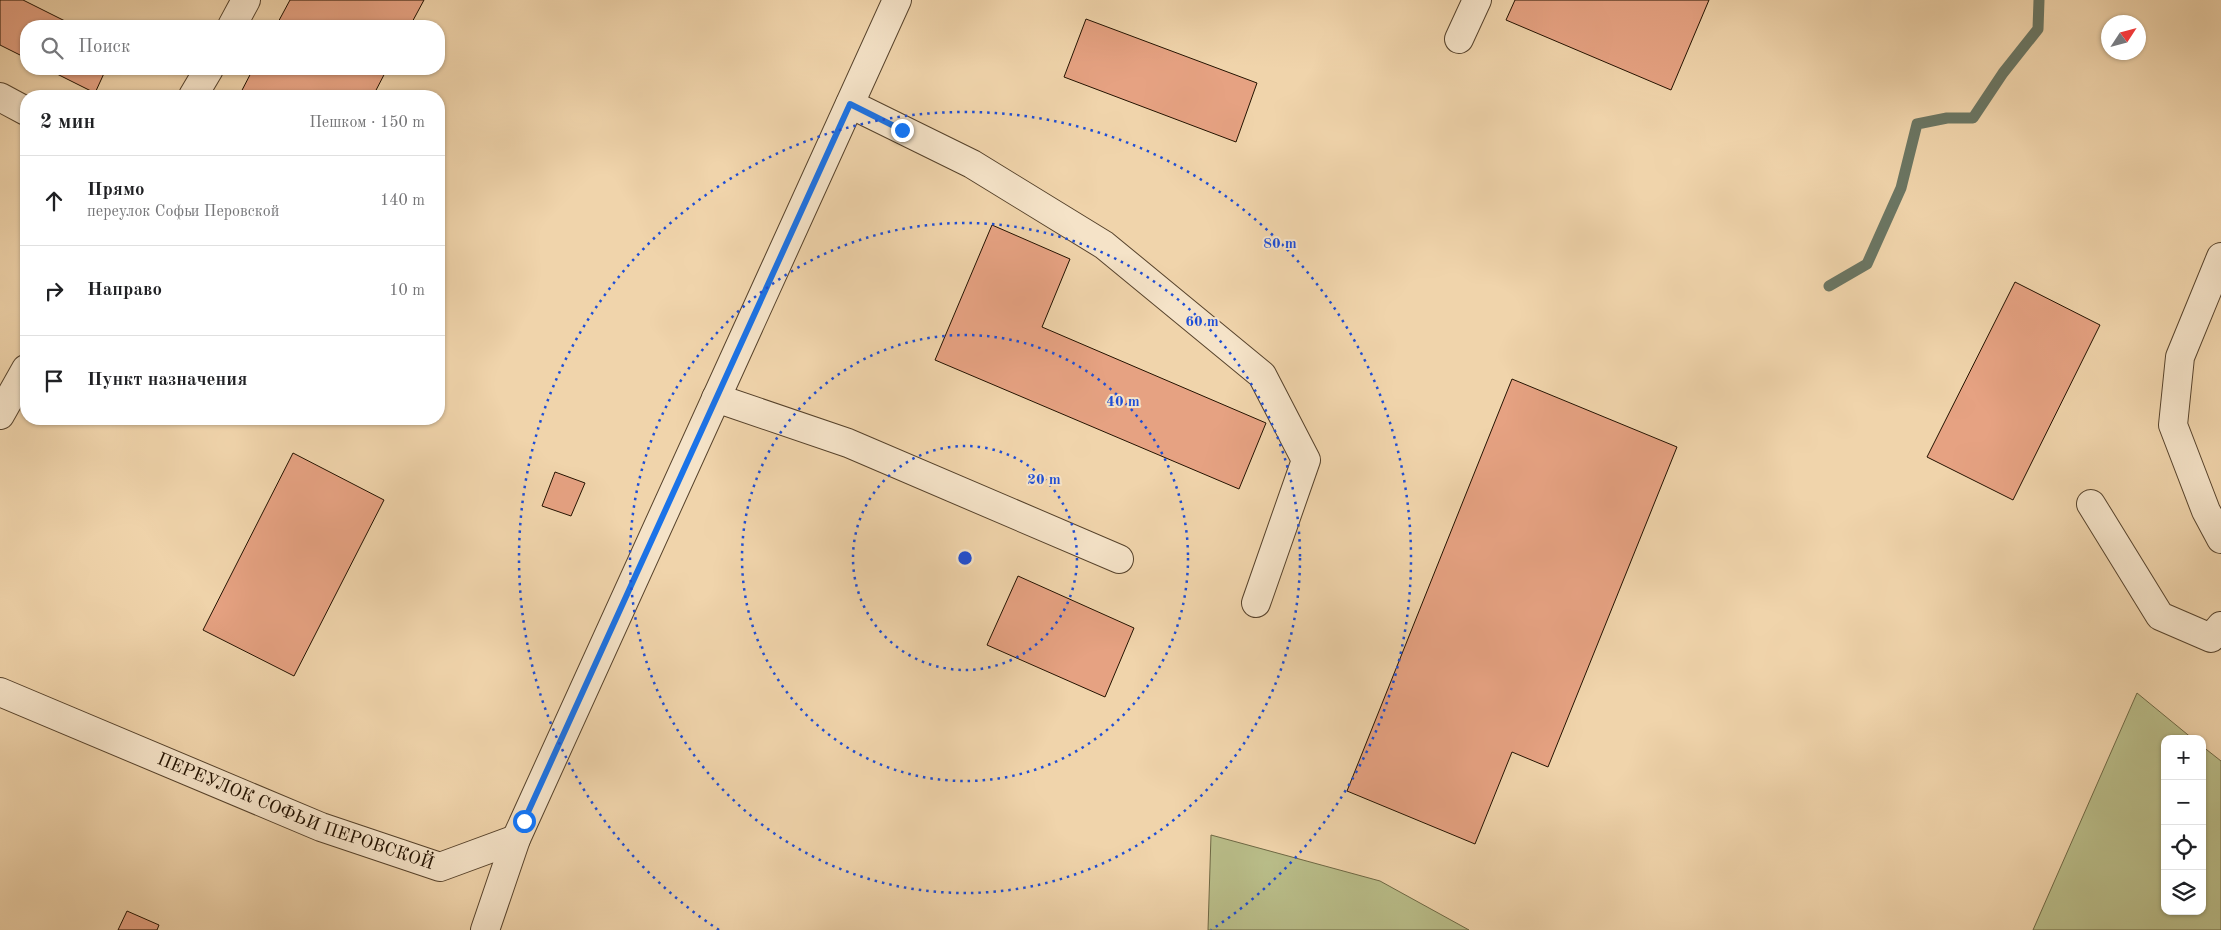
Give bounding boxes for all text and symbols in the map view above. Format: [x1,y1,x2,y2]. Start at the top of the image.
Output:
north arrow [2101,15,2146,60]
search box [20,20,445,75]
icon: search [38,34,66,62]
text: Поиск [78,38,130,57]
text: 2 мин [40,112,95,133]
text: Пешком · 150 m [309,115,425,131]
route end [891,119,914,142]
text: Прямо [87,181,145,200]
icon: ahead [40,187,68,215]
text: 140 m [380,193,425,209]
text: переулок Софьи Перовской [87,204,279,220]
text: 80 m [1263,237,1297,252]
icon: right [40,277,68,305]
text: Направо [87,281,162,300]
text: 10 m [389,283,425,299]
text: 60 m [1185,315,1219,330]
icon: arrive [40,367,68,395]
text: Пункт назначения [87,371,247,390]
text: 40 m [1106,395,1140,410]
text: 20 m [1027,473,1061,488]
centre of rings [956,549,974,567]
map controls [2161,735,2206,915]
button: + [2161,735,2206,780]
street label: ПЕРЕУЛОК СОФЬИ ПЕРОВСКОЙ [154,750,438,873]
button: − [2161,780,2206,825]
route start [513,810,536,833]
button: locate [2161,825,2206,870]
button: layers [2161,870,2206,915]

